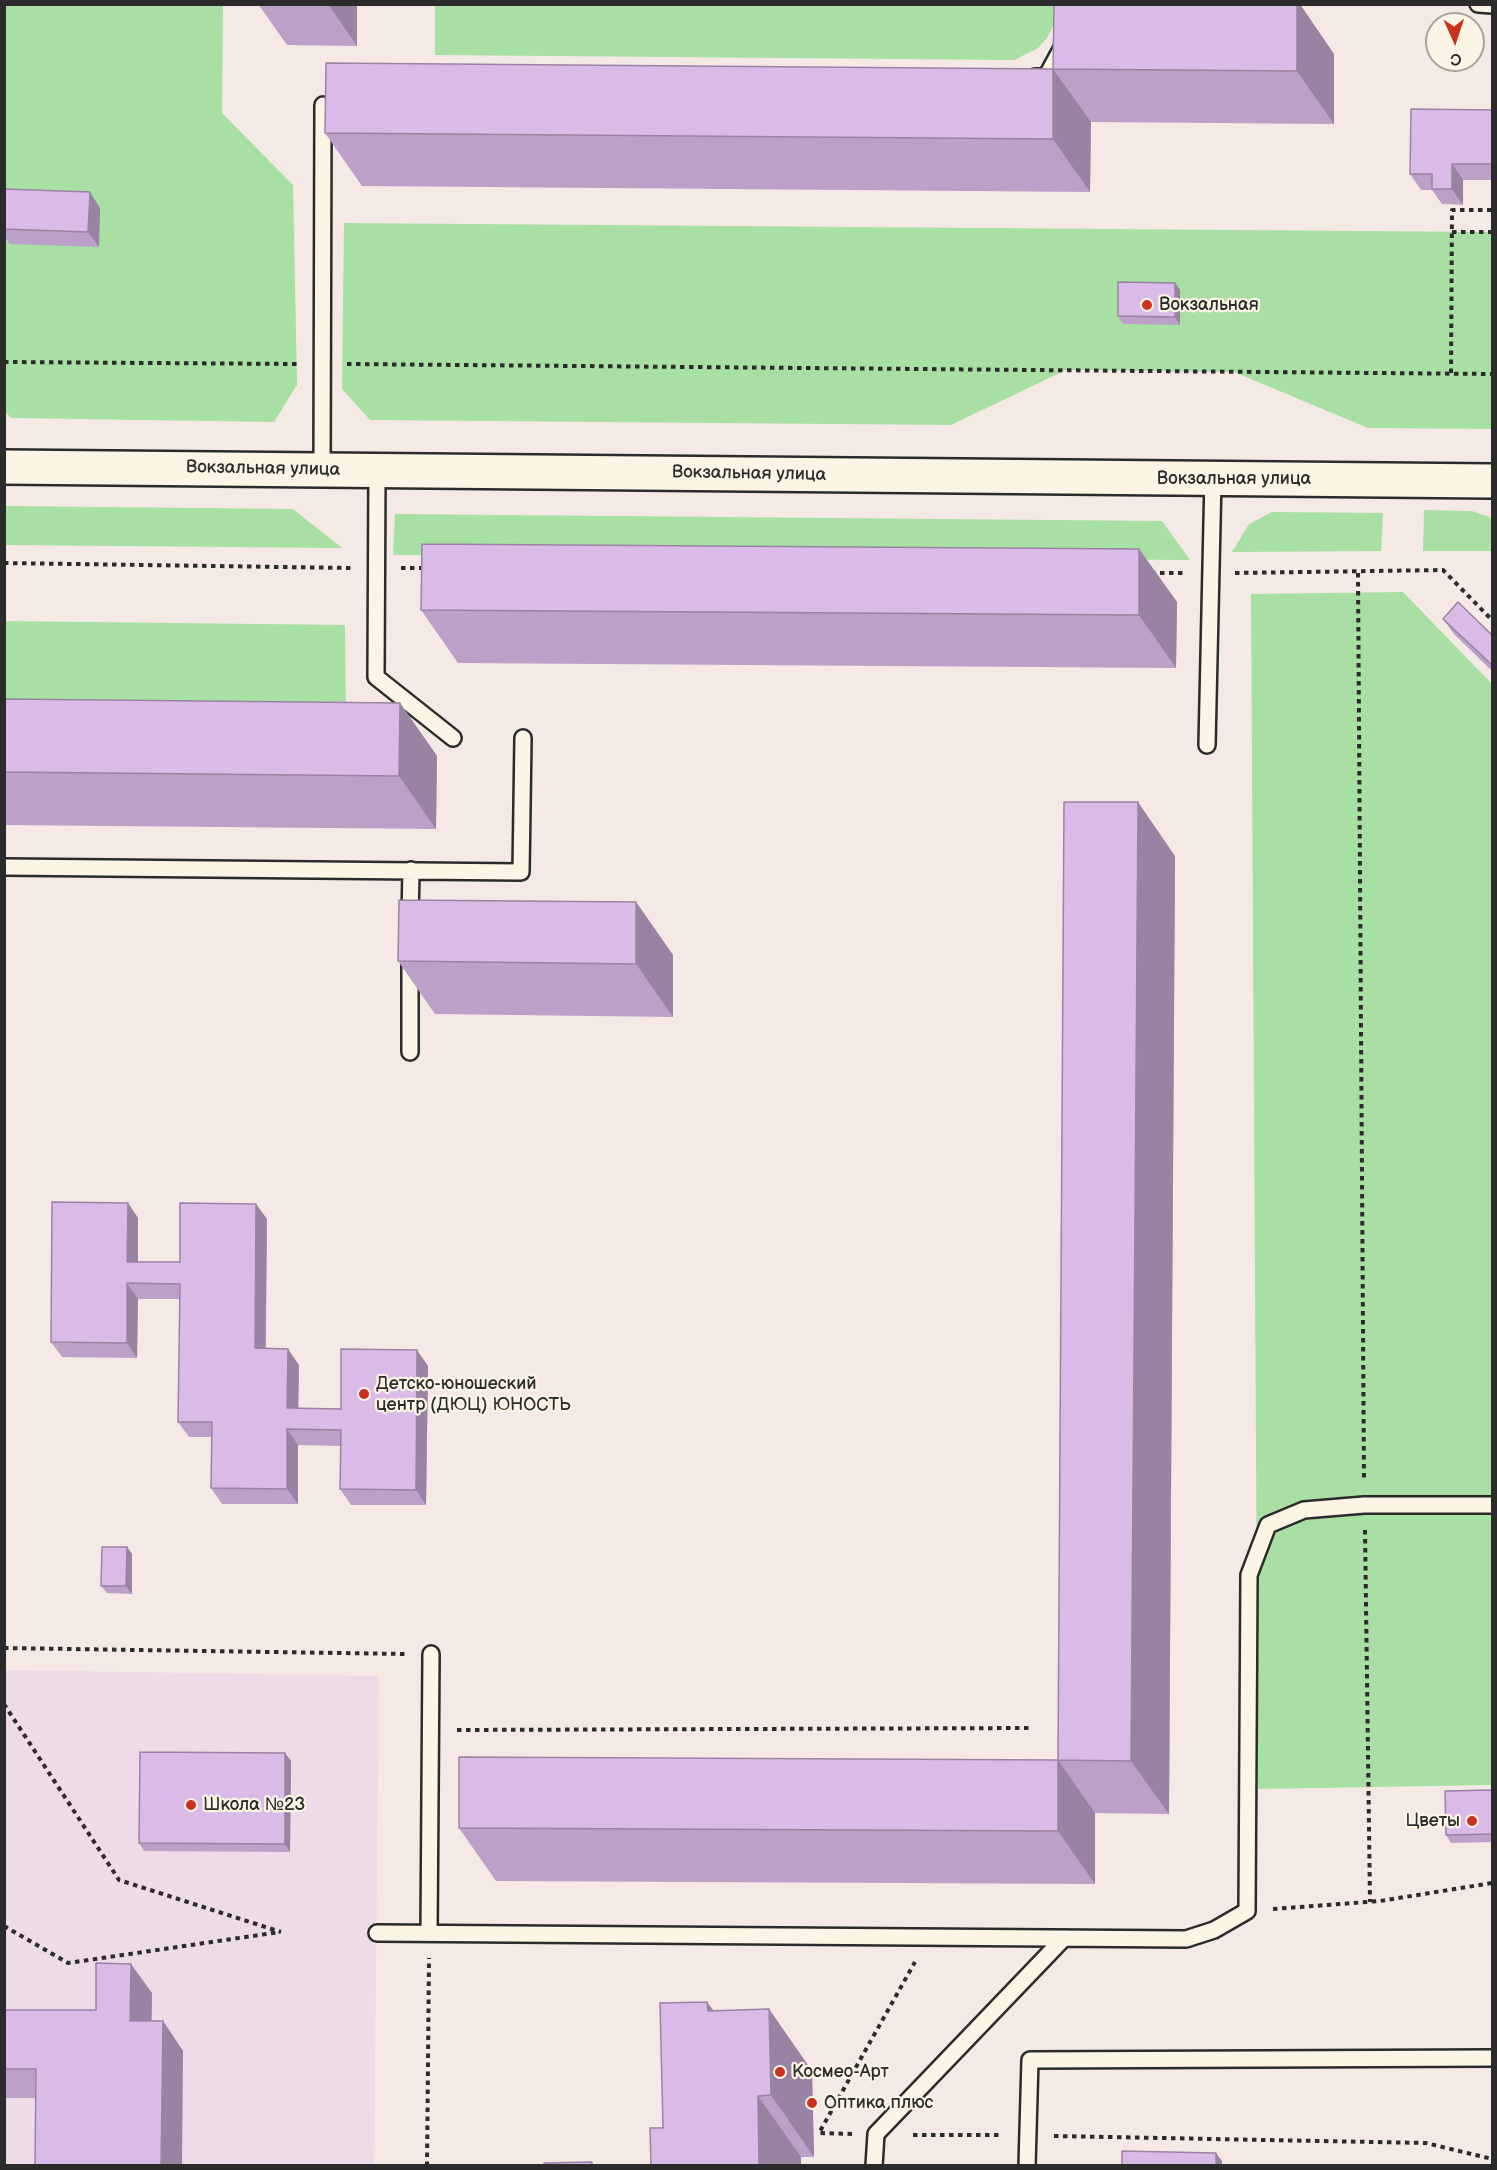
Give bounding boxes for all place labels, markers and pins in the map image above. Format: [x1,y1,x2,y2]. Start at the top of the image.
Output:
place label: Вокзальная [1159,294,1259,316]
marker: Вокзальная [1140,298,1154,312]
place label: Детско-юношеский центр (ДЮЦ) ЮНОСТЬ [376,1373,571,1416]
marker: Детско-юношеский центр (ДЮЦ) ЮНОСТЬ [357,1387,371,1401]
place label: Школа №23 [203,1794,305,1816]
marker: Школа №23 [184,1798,198,1812]
place label: Цветы [1405,1810,1460,1832]
marker: Цветы [1465,1814,1479,1828]
place label: Космео-Арт [792,2061,889,2083]
marker: Космео-Арт [773,2065,787,2079]
place label: Оптика плюс [824,2092,933,2114]
marker: Оптика плюс [805,2096,819,2110]

